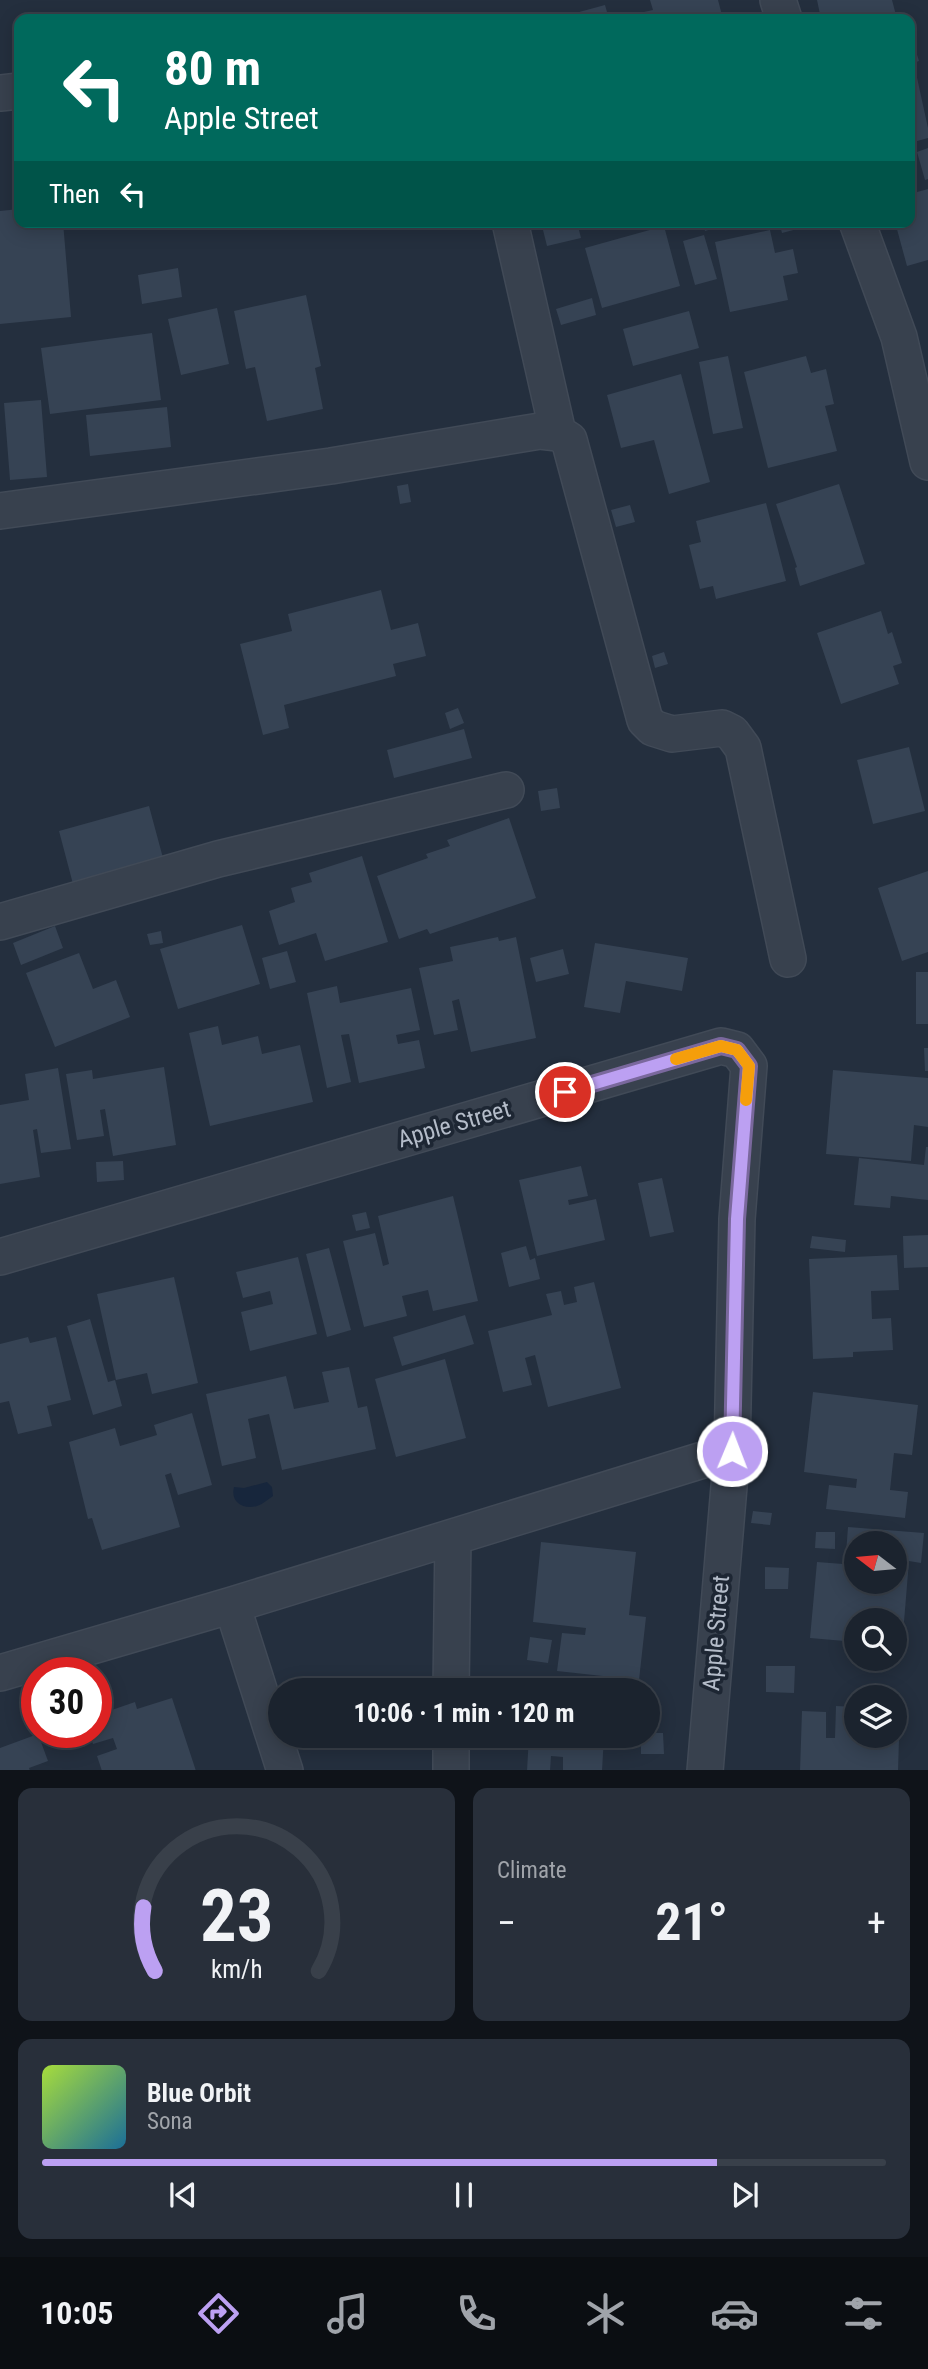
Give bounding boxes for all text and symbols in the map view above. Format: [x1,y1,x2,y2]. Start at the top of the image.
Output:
text: 80 m [164,40,261,97]
icon: left [49,42,140,133]
text: Apple Street [164,99,319,137]
icon: left [114,175,152,213]
text: Then [49,179,100,209]
pin [535,1062,595,1122]
icon: arrive [546,1073,584,1111]
street label: Apple Street [394,1095,514,1153]
position arrow [695,1414,769,1488]
north arrow [844,1531,906,1594]
map controls [844,1531,907,1748]
street label: Apple Street [697,1574,735,1692]
button: search [844,1608,907,1671]
speed limit sign: 30 [21,1657,112,1748]
button: layers [844,1685,907,1748]
text: 10:06 · 1 min · 120 m [354,1698,574,1728]
text: Climate [497,1857,567,1884]
text: 23 [200,1873,273,1959]
text: 21° [655,1892,728,1953]
text: − [497,1901,516,1945]
text: + [867,1901,886,1945]
text: km/h [211,1954,262,1983]
text: Blue Orbit [147,2078,251,2108]
text: Sona [147,2108,193,2135]
icon: previous [164,2176,202,2214]
icon: pause [445,2176,483,2214]
icon: next [726,2176,764,2214]
icon: directions [194,2289,243,2338]
icon: music [323,2289,372,2338]
icon: phone [452,2289,501,2338]
icon: climate [581,2289,630,2338]
icon: car [710,2289,759,2338]
icon: filters [839,2289,888,2338]
text: 10:05 [40,2294,113,2332]

